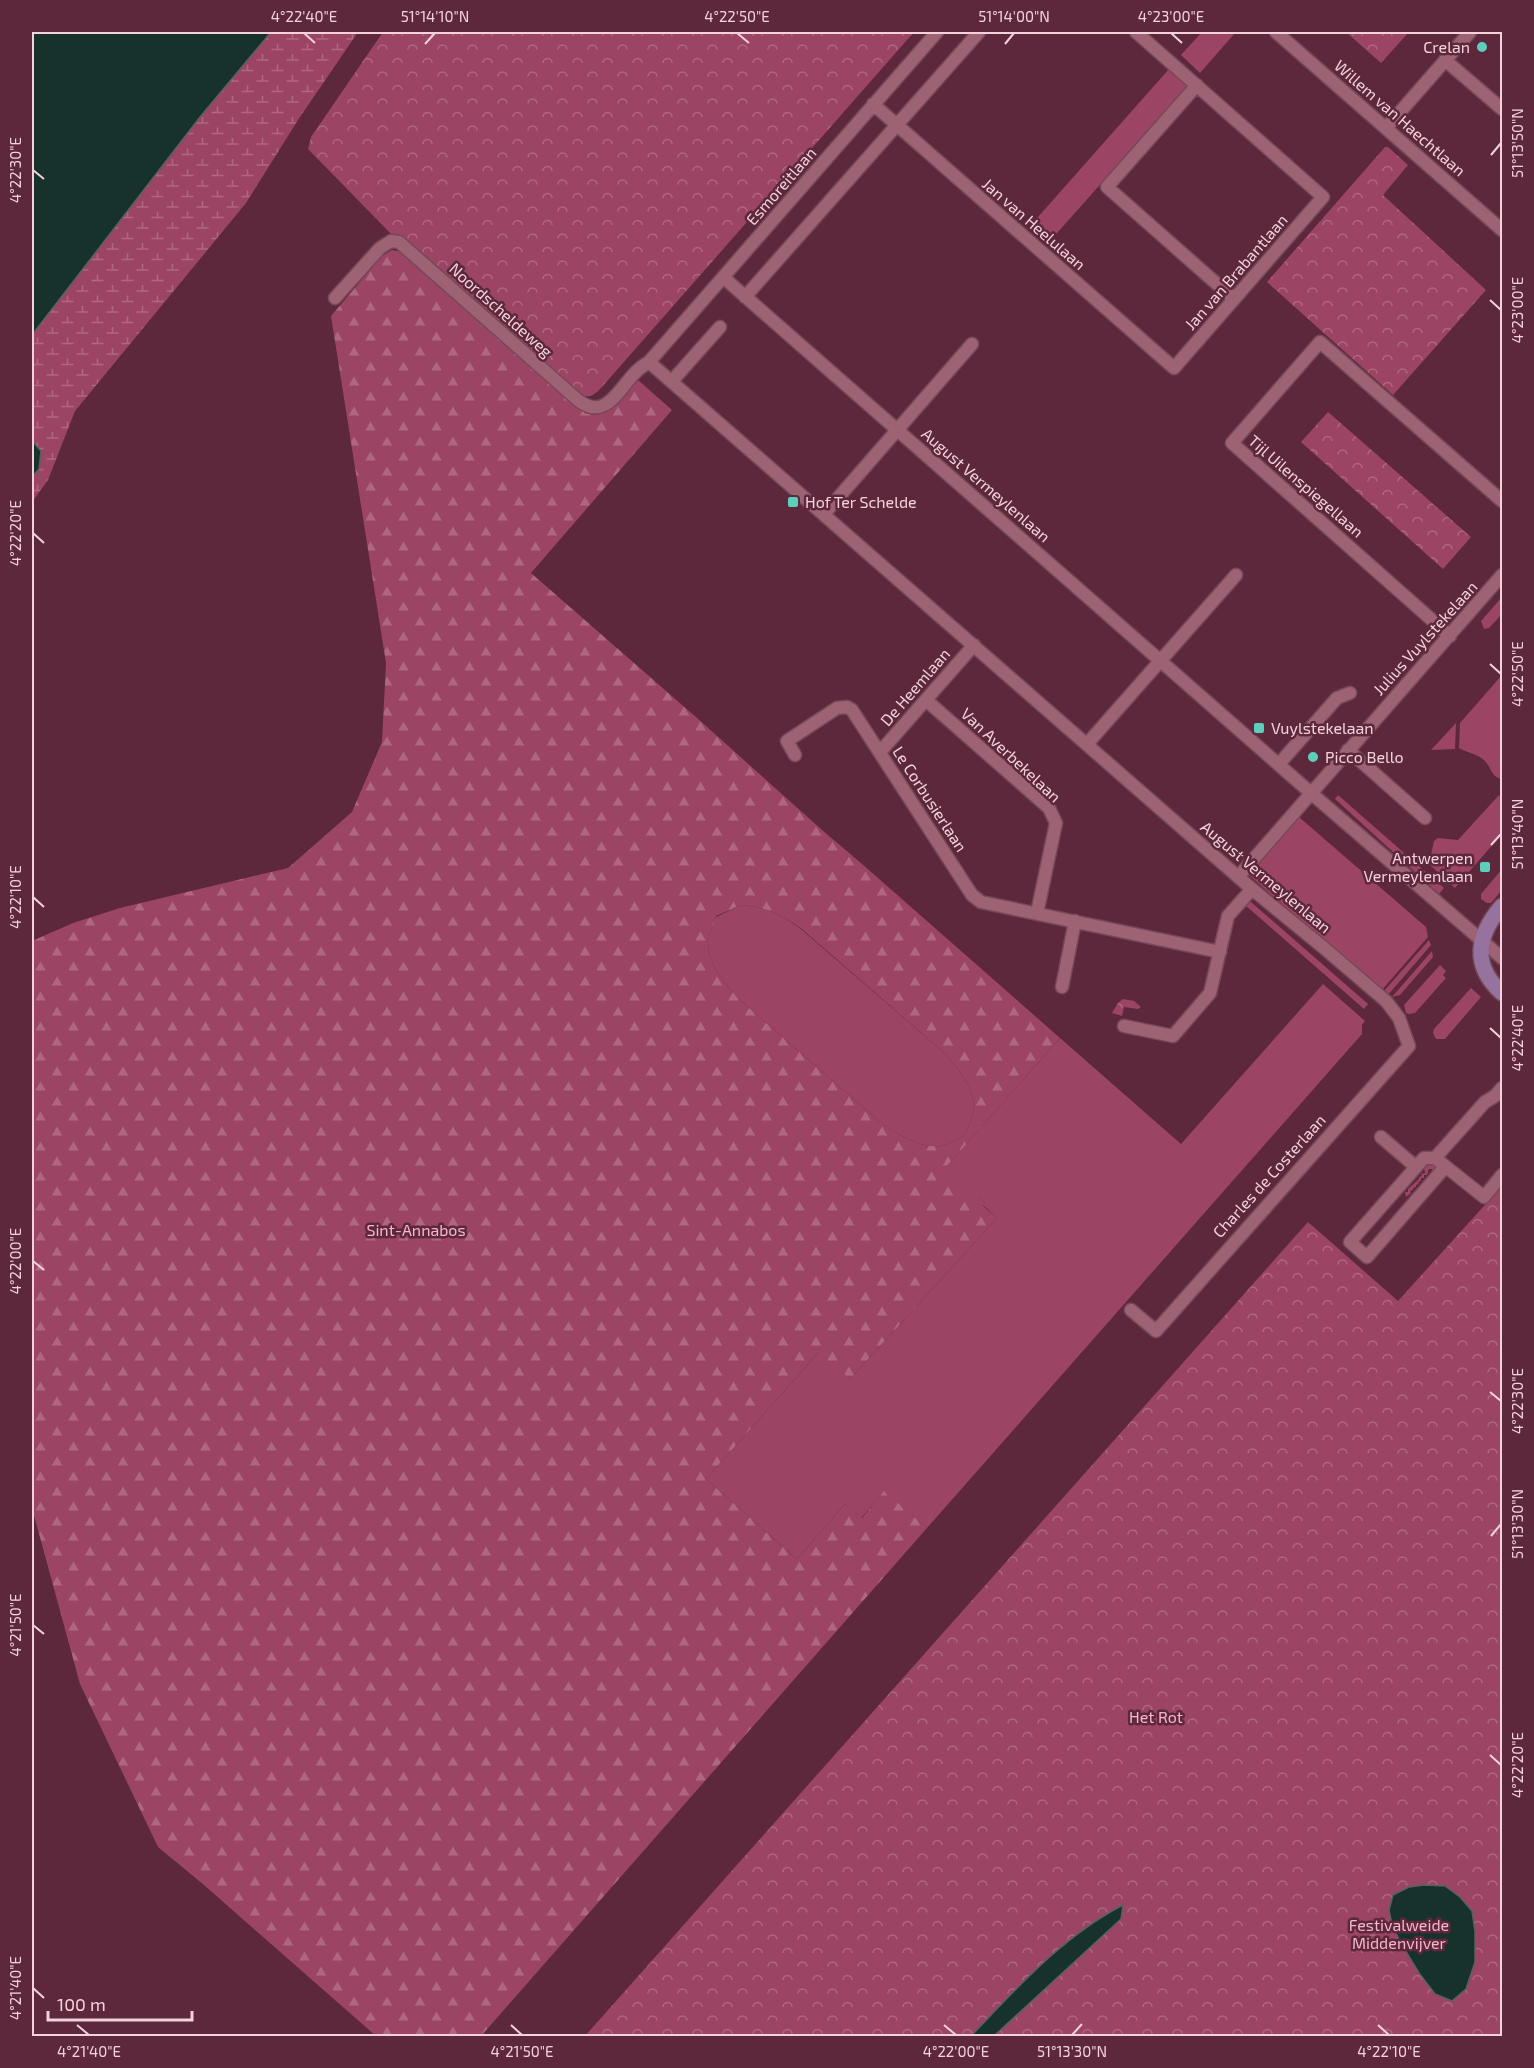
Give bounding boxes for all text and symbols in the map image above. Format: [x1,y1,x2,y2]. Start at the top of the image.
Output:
text: 4°22'40"E [271,7,337,25]
text: 51°14'10"N [401,7,469,25]
text: 4°22'50"E [704,7,770,25]
text: 51°14'00"N [978,7,1050,25]
text: 4°23'00"E [1138,7,1204,25]
place label: Crelan [1423,37,1470,56]
marker: Crelan [1475,40,1489,54]
street label: Willem van Haechtlaan [1331,56,1470,180]
text: 51°13'50"N [1508,108,1526,178]
text: 4°22'30"E [6,137,24,203]
street label: Esmoreitlaan [742,143,820,228]
street label: Jan van Heelulaan [979,174,1090,273]
street label: Jan van Brabantlaan [1180,210,1291,333]
street label: Noordscheldeweg [446,258,557,361]
text: 4°23'00"E [1508,277,1526,343]
street label: August Vermeylenlaan [918,424,1054,546]
street label: Tijl Uilenspiegellaan [1244,430,1368,542]
place label: Hof Ter Schelde [805,492,917,511]
marker: Hof Ter Schelde [786,495,800,509]
text: 4°22'20"E [6,500,24,566]
street label: Julius Vuylstekelaan [1369,577,1481,698]
text: 4°22'50"E [1508,641,1526,707]
street label: De Heemlaan [876,644,953,729]
street label: Van Averbekelaan [958,704,1065,806]
place label: Vuylstekelaan [1271,718,1374,737]
marker: Vuylstekelaan [1252,721,1266,735]
street label: Le Corbusierlaan [889,742,972,855]
place label: Picco Bello [1325,747,1404,766]
marker: Picco Bello [1306,750,1320,764]
text: 51°13'40"N [1508,799,1526,869]
street label: August Vermeylenlaan [1197,817,1335,937]
place label: Antwerpen Vermeylenlaan [1364,848,1473,885]
marker: Antwerpen Vermeylenlaan [1478,860,1492,874]
text: 4°22'10"E [6,865,24,929]
text: 4°22'40"E [1508,1005,1526,1071]
street label: Charles de Costerlaan [1208,1110,1329,1241]
park label: Sint-Annabos [366,1220,466,1239]
text: 4°22'00"E [6,1228,24,1294]
text: 4°22'30"E [1508,1368,1526,1434]
text: 51°13'30"N [1508,1489,1526,1559]
text: 4°21'50"E [6,1594,24,1657]
park label: Het Rot [1129,1707,1183,1726]
text: 4°22'20"E [1508,1732,1526,1798]
park label: Festivalweide Middenvijver [1349,1915,1449,1953]
text: 4°21'40"E [6,1956,24,2020]
scale bar [48,1984,192,2022]
text: 100 m [57,1993,106,2015]
text: 4°21'40"E [57,2042,121,2060]
text: 4°21'50"E [491,2042,554,2060]
text: 4°22'00"E [923,2042,989,2060]
text: 51°13'30"N [1037,2042,1107,2060]
text: 4°22'10"E [1357,2042,1421,2060]

